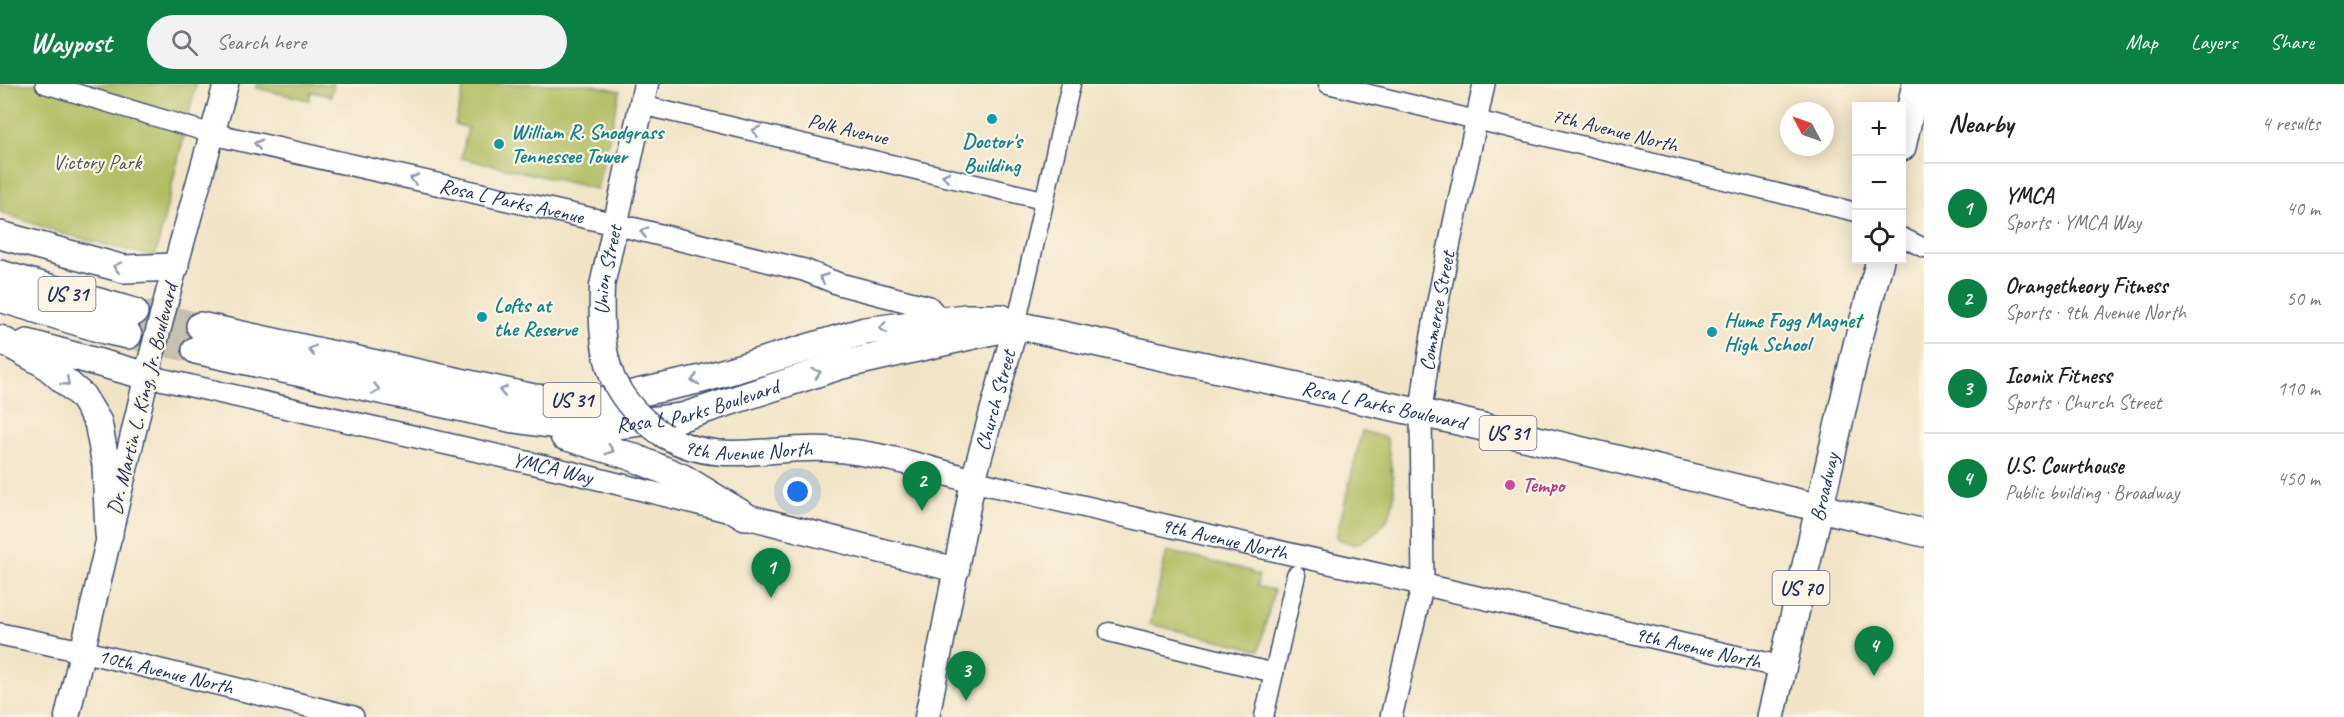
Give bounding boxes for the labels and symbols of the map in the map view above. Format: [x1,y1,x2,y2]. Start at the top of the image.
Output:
street label: 7th Avenue North [1549,102,1682,158]
north arrow [1780,102,1834,156]
street label: Polk Avenue [806,107,893,151]
marker: Doctor's Building [985,112,999,126]
place label: William R. Snodgrass Tennessee Tower [511,119,666,169]
one-way arrow [751,126,761,139]
place label: Doctor's Building [962,128,1025,178]
marker: William R. Snodgrass Tennessee Tower [492,137,506,151]
one-way arrow [254,139,264,152]
park label: Victory Park [53,149,143,175]
one-way arrow [941,170,951,183]
street label: Rosa L Parks Avenue [437,172,587,230]
one-way arrow [409,174,419,187]
street label: Union Street [589,221,628,315]
one-way arrow [639,226,649,239]
street label: Commerce Street [1413,247,1461,373]
one-way arrow [112,261,122,274]
one-way arrow [819,273,830,285]
road number: US 31 [38,277,96,311]
street label: Dr. Martin L. King, Jr. Boulevard [101,277,184,517]
place label: Lofts at the Reserve [494,292,579,342]
place label: Hume Fogg Magnet High School [1724,307,1864,357]
marker: Lofts at the Reserve [475,310,489,324]
one-way arrow [878,322,887,334]
marker: Hume Fogg Magnet High School [1705,325,1719,339]
one-way arrow [308,344,318,357]
street label: Church Street [969,345,1022,454]
one-way arrow [811,368,822,381]
street label: Rosa L Parks Boulevard [615,372,785,438]
one-way arrow [690,373,700,386]
street label: Rosa L Parks Boulevard [1300,374,1472,436]
one-way arrow [59,375,70,386]
one-way arrow [371,382,381,395]
road number: US 31 [544,383,600,417]
one-way arrow [498,386,508,399]
road number: US 31 [1480,416,1537,450]
street label: 9th Avenue North [681,433,814,466]
one-way arrow [604,443,615,455]
street label: YMCA Way [510,446,597,491]
street label: Broadway [1804,449,1845,524]
pin: 2 [902,462,942,511]
place label: Tempo [1522,472,1567,498]
your location [783,477,812,506]
marker: Tempo [1503,478,1517,492]
street label: 9th Avenue North [1159,512,1291,566]
pin: 1 [752,548,790,598]
road number: US 70 [1772,571,1830,605]
street label: 9th Avenue North [1632,621,1765,675]
pin: 4 [1854,626,1894,676]
street label: 10th Avenue North [96,642,237,701]
pin: 3 [946,652,986,701]

